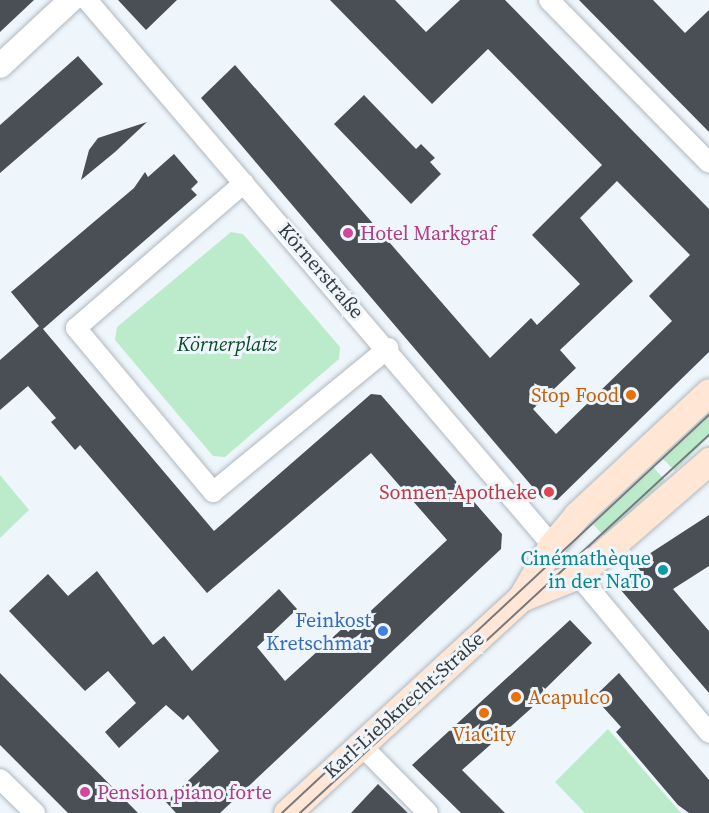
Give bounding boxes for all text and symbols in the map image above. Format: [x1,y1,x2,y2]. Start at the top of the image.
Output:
street label: Körnerstraße [273,218,369,324]
place label: Hotel Markgraf [360,221,496,245]
marker: Hotel Markgraf [341,226,355,240]
park label: Körnerplatz [177,332,277,356]
place label: Stop Food [531,383,619,407]
marker: Stop Food [624,388,638,402]
place label: Sonnen-Apotheke [379,480,537,504]
marker: Sonnen-Apotheke [542,485,556,499]
place label: Cinémathèque in der NaTo [520,546,651,593]
marker: Cinémathèque in der NaTo [656,563,670,577]
place label: Feinkost Kretschmar [266,608,371,655]
marker: Feinkost Kretschmar [376,624,390,638]
street label: Karl-Liebknecht-Straße [319,627,489,783]
place label: Acapulco [528,685,610,709]
marker: Acapulco [509,690,523,704]
marker: ViaCity [477,706,491,720]
place label: ViaCity [452,722,516,746]
place label: Pension piano forte [97,780,272,804]
marker: Pension piano forte [78,785,92,799]

